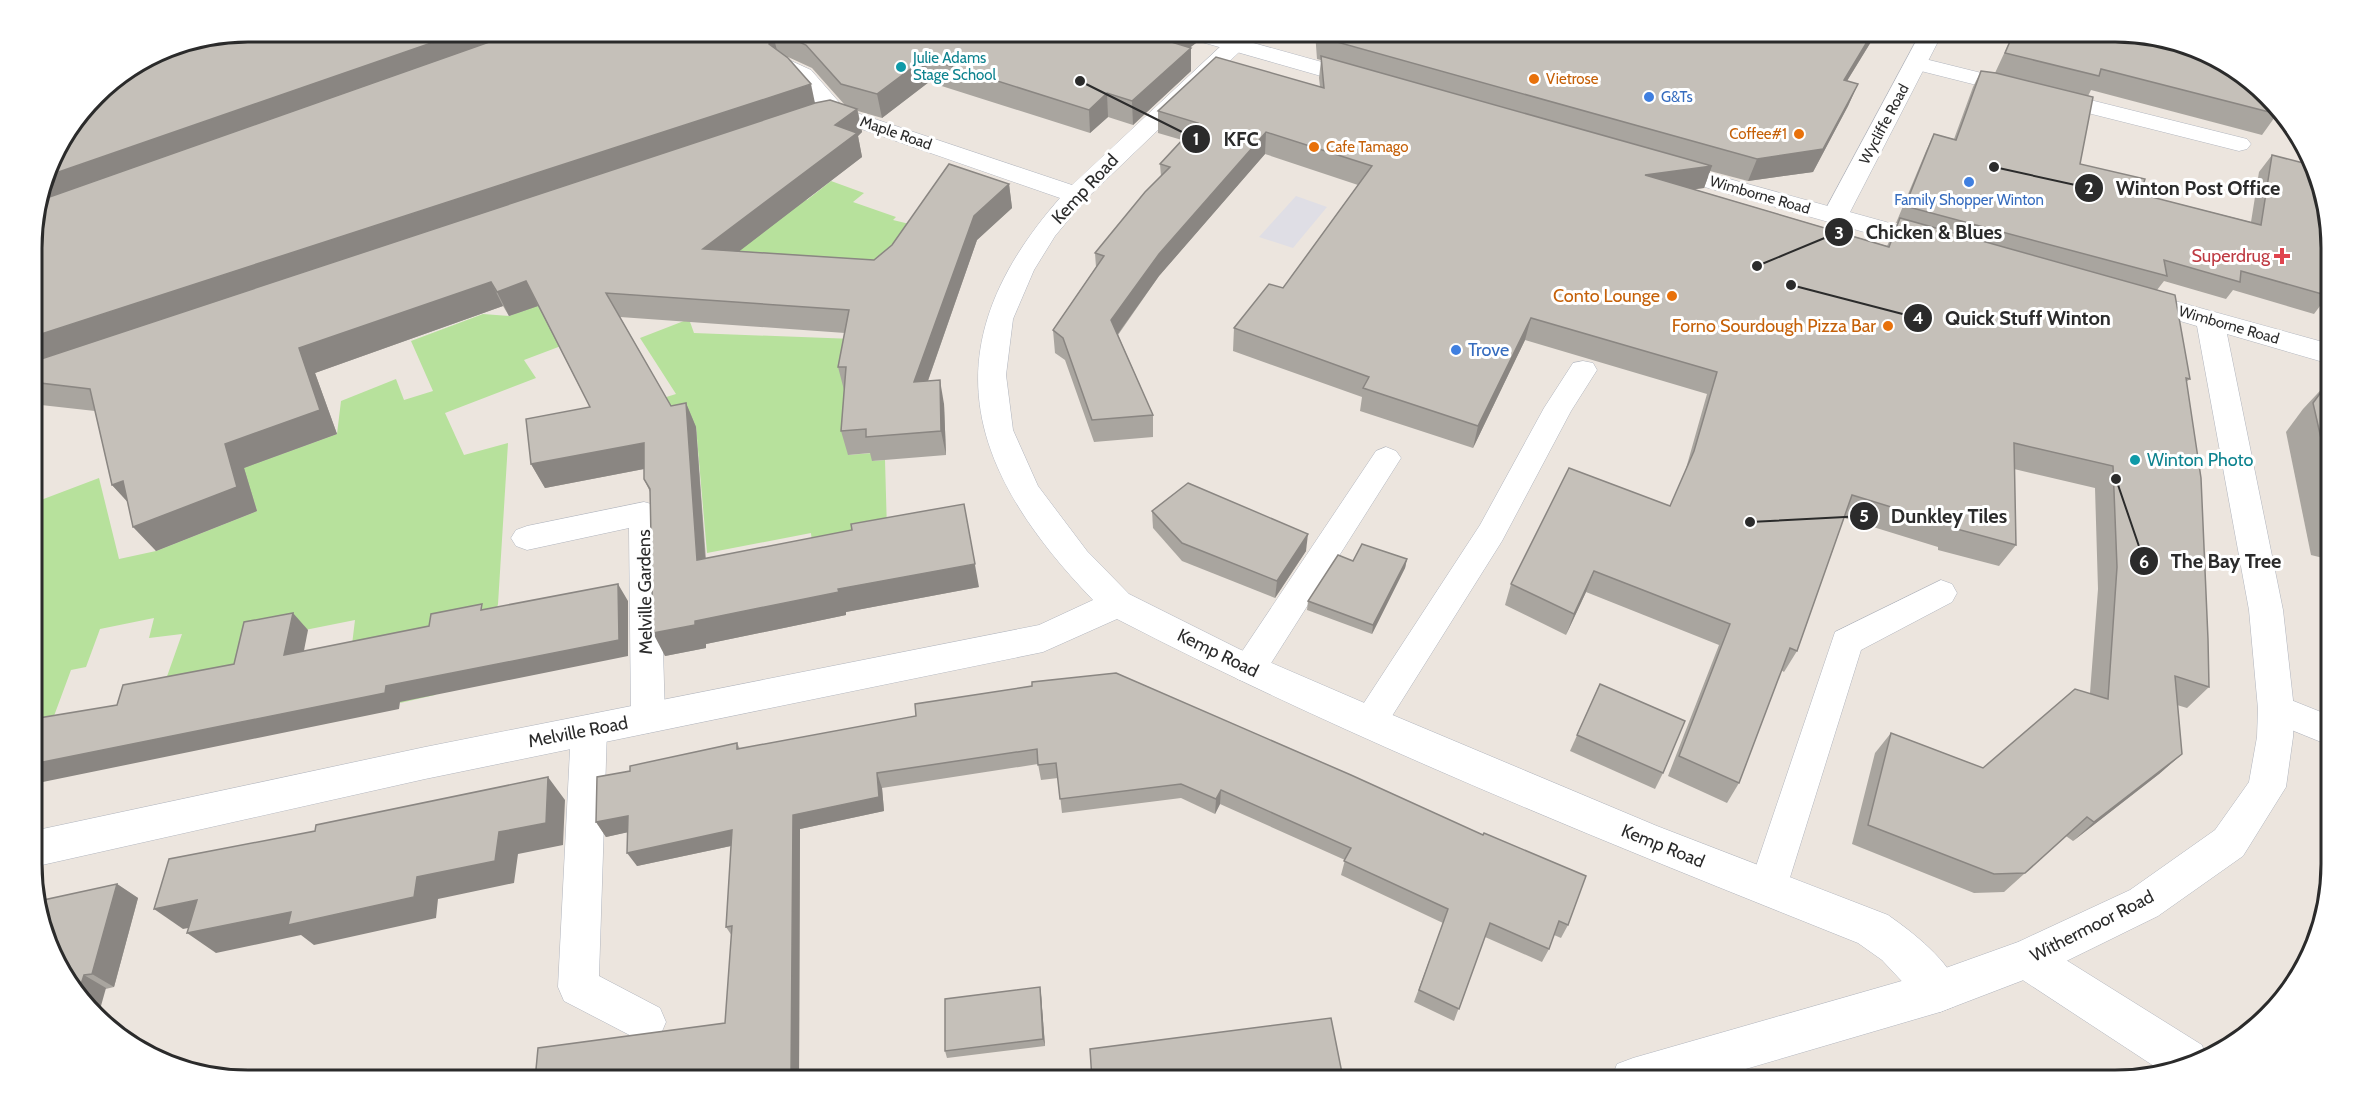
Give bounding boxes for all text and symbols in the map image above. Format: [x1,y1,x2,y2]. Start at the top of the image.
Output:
place label: Julie Adams Stage School [912,49,997,84]
marker: Julie Adams Stage School [894,60,908,74]
place label: Vietrose [1546,70,1599,88]
marker: Vietrose [1527,72,1541,86]
street label: Wycliffe Road [1855,81,1913,167]
place label: G&Ts [1661,88,1693,106]
marker: G&Ts [1642,90,1656,104]
street label: Maple Road [858,112,934,154]
callout: KFC [1181,120,1270,158]
place label: Coffee#1 [1729,125,1787,143]
text: KFC [1223,127,1259,151]
marker: Coffee#1 [1792,127,1806,141]
text: 1 [1193,128,1199,150]
place label: Cafe Tamago [1326,138,1409,156]
marker: Cafe Tamago [1307,140,1321,154]
street label: Kemp Road [1047,149,1123,229]
callout: Winton Post Office [2074,169,2292,207]
street label: Wimborne Road [1708,172,1812,218]
marker: Family Shopper Winton [1962,175,1976,189]
text: Winton Post Office [2116,176,2280,200]
text: 2 [2084,177,2094,199]
place label: Family Shopper Winton [1894,191,2044,209]
callout: Chicken & Blues [1824,213,2015,251]
text: Chicken & Blues [1866,220,2002,244]
text: 3 [1834,222,1844,244]
place label: Superdrug [2191,245,2271,267]
marker: Superdrug [2275,249,2289,263]
place label: Conto Lounge [1553,285,1660,307]
marker: Conto Lounge [1665,289,1679,303]
callout: Quick Stuff Winton [1903,299,2123,337]
street label: Wimborne Road [2177,302,2281,348]
text: Quick Stuff Winton [1945,306,2111,330]
text: 4 [1912,307,1924,329]
place label: Forno Sourdough Pizza Bar [1672,315,1876,337]
marker: Forno Sourdough Pizza Bar [1881,319,1895,333]
place label: Trove [1468,339,1509,361]
marker: Trove [1449,343,1463,357]
place label: Winton Photo [2147,449,2253,471]
marker: Winton Photo [2128,453,2142,467]
callout: Dunkley Tiles [1849,497,2020,535]
text: Dunkley Tiles [1891,504,2007,528]
text: 5 [1859,505,1869,527]
street label: Melville Gardens [633,529,657,655]
callout: The Bay Tree [2129,542,2293,580]
text: The Bay Tree [2171,549,2281,573]
text: 6 [2139,551,2149,573]
street label: Kemp Road [1174,624,1262,682]
street label: Melville Road [526,712,630,752]
street label: Kemp Road [1618,819,1708,873]
street label: Withermoor Road [2026,885,2158,967]

